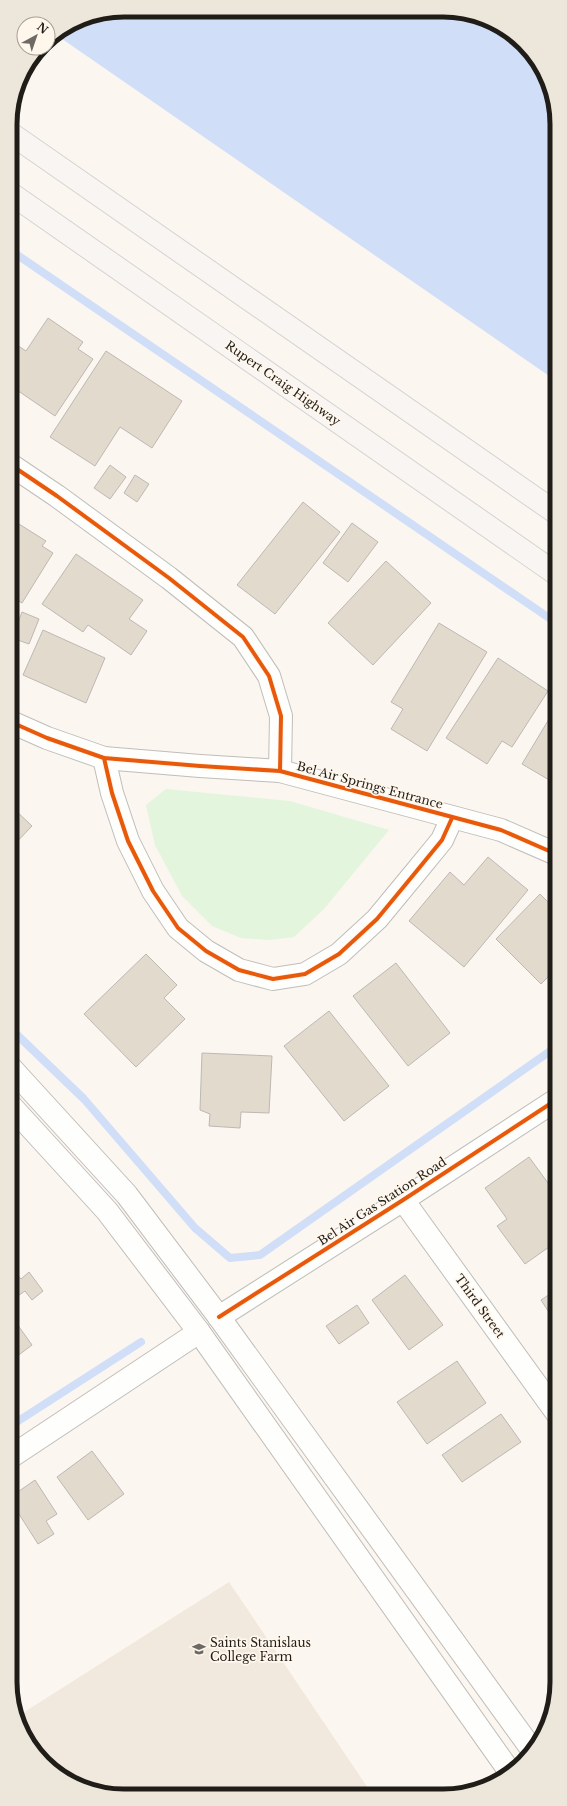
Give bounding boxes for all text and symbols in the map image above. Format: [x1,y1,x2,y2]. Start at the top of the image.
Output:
north arrow [16,16,56,56]
text: N [34,20,51,37]
street label: Rupert Craig Highway [222,337,344,429]
street label: Bel Air Springs Entrance [295,758,445,812]
street label: Bel Air Gas Station Road [315,1154,449,1248]
street label: Third Street [452,1271,508,1341]
place label: Saints Stanislaus College Farm [210,1635,311,1664]
school or university icon: Saints Stanislaus College Farm [191,1641,207,1657]

